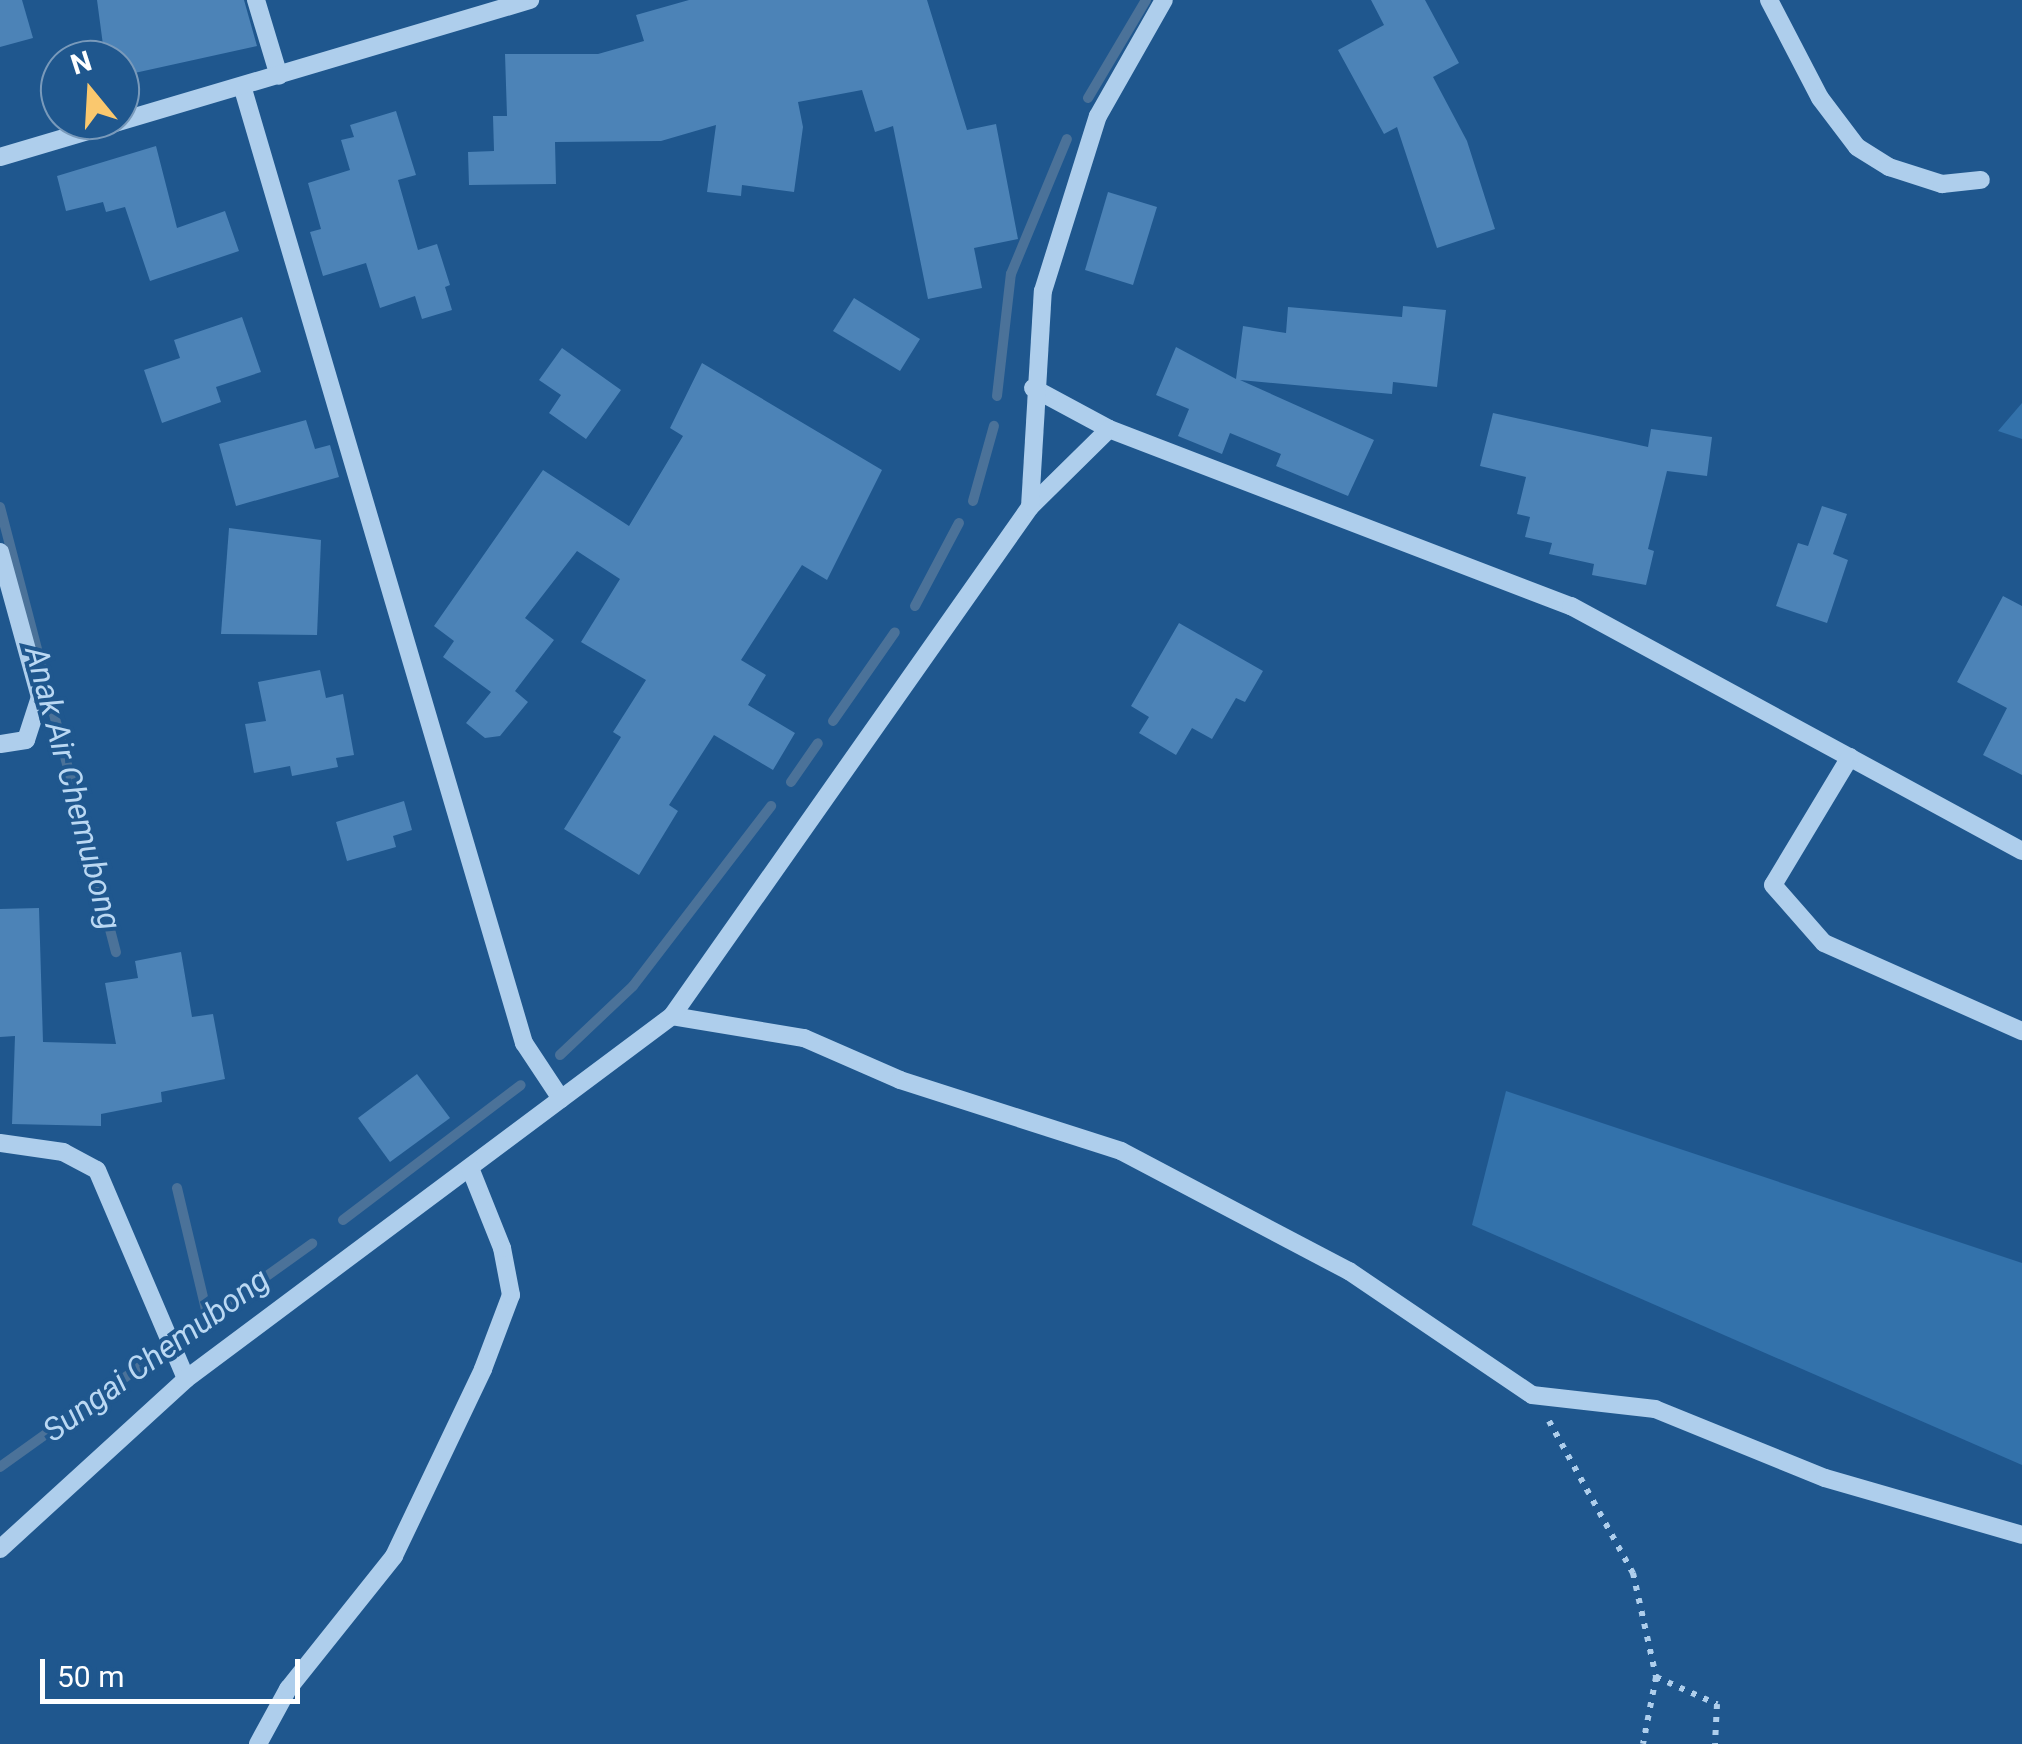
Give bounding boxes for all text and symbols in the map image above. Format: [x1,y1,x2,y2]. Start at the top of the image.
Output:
north arrow [40,40,140,140]
text: N [67,44,96,82]
water label: Anak Air Chemubong [17,642,129,934]
water label: Sungai Chemubong [35,1260,277,1450]
scale bar [45,1639,305,1701]
text: 50 m [57,1659,124,1694]

